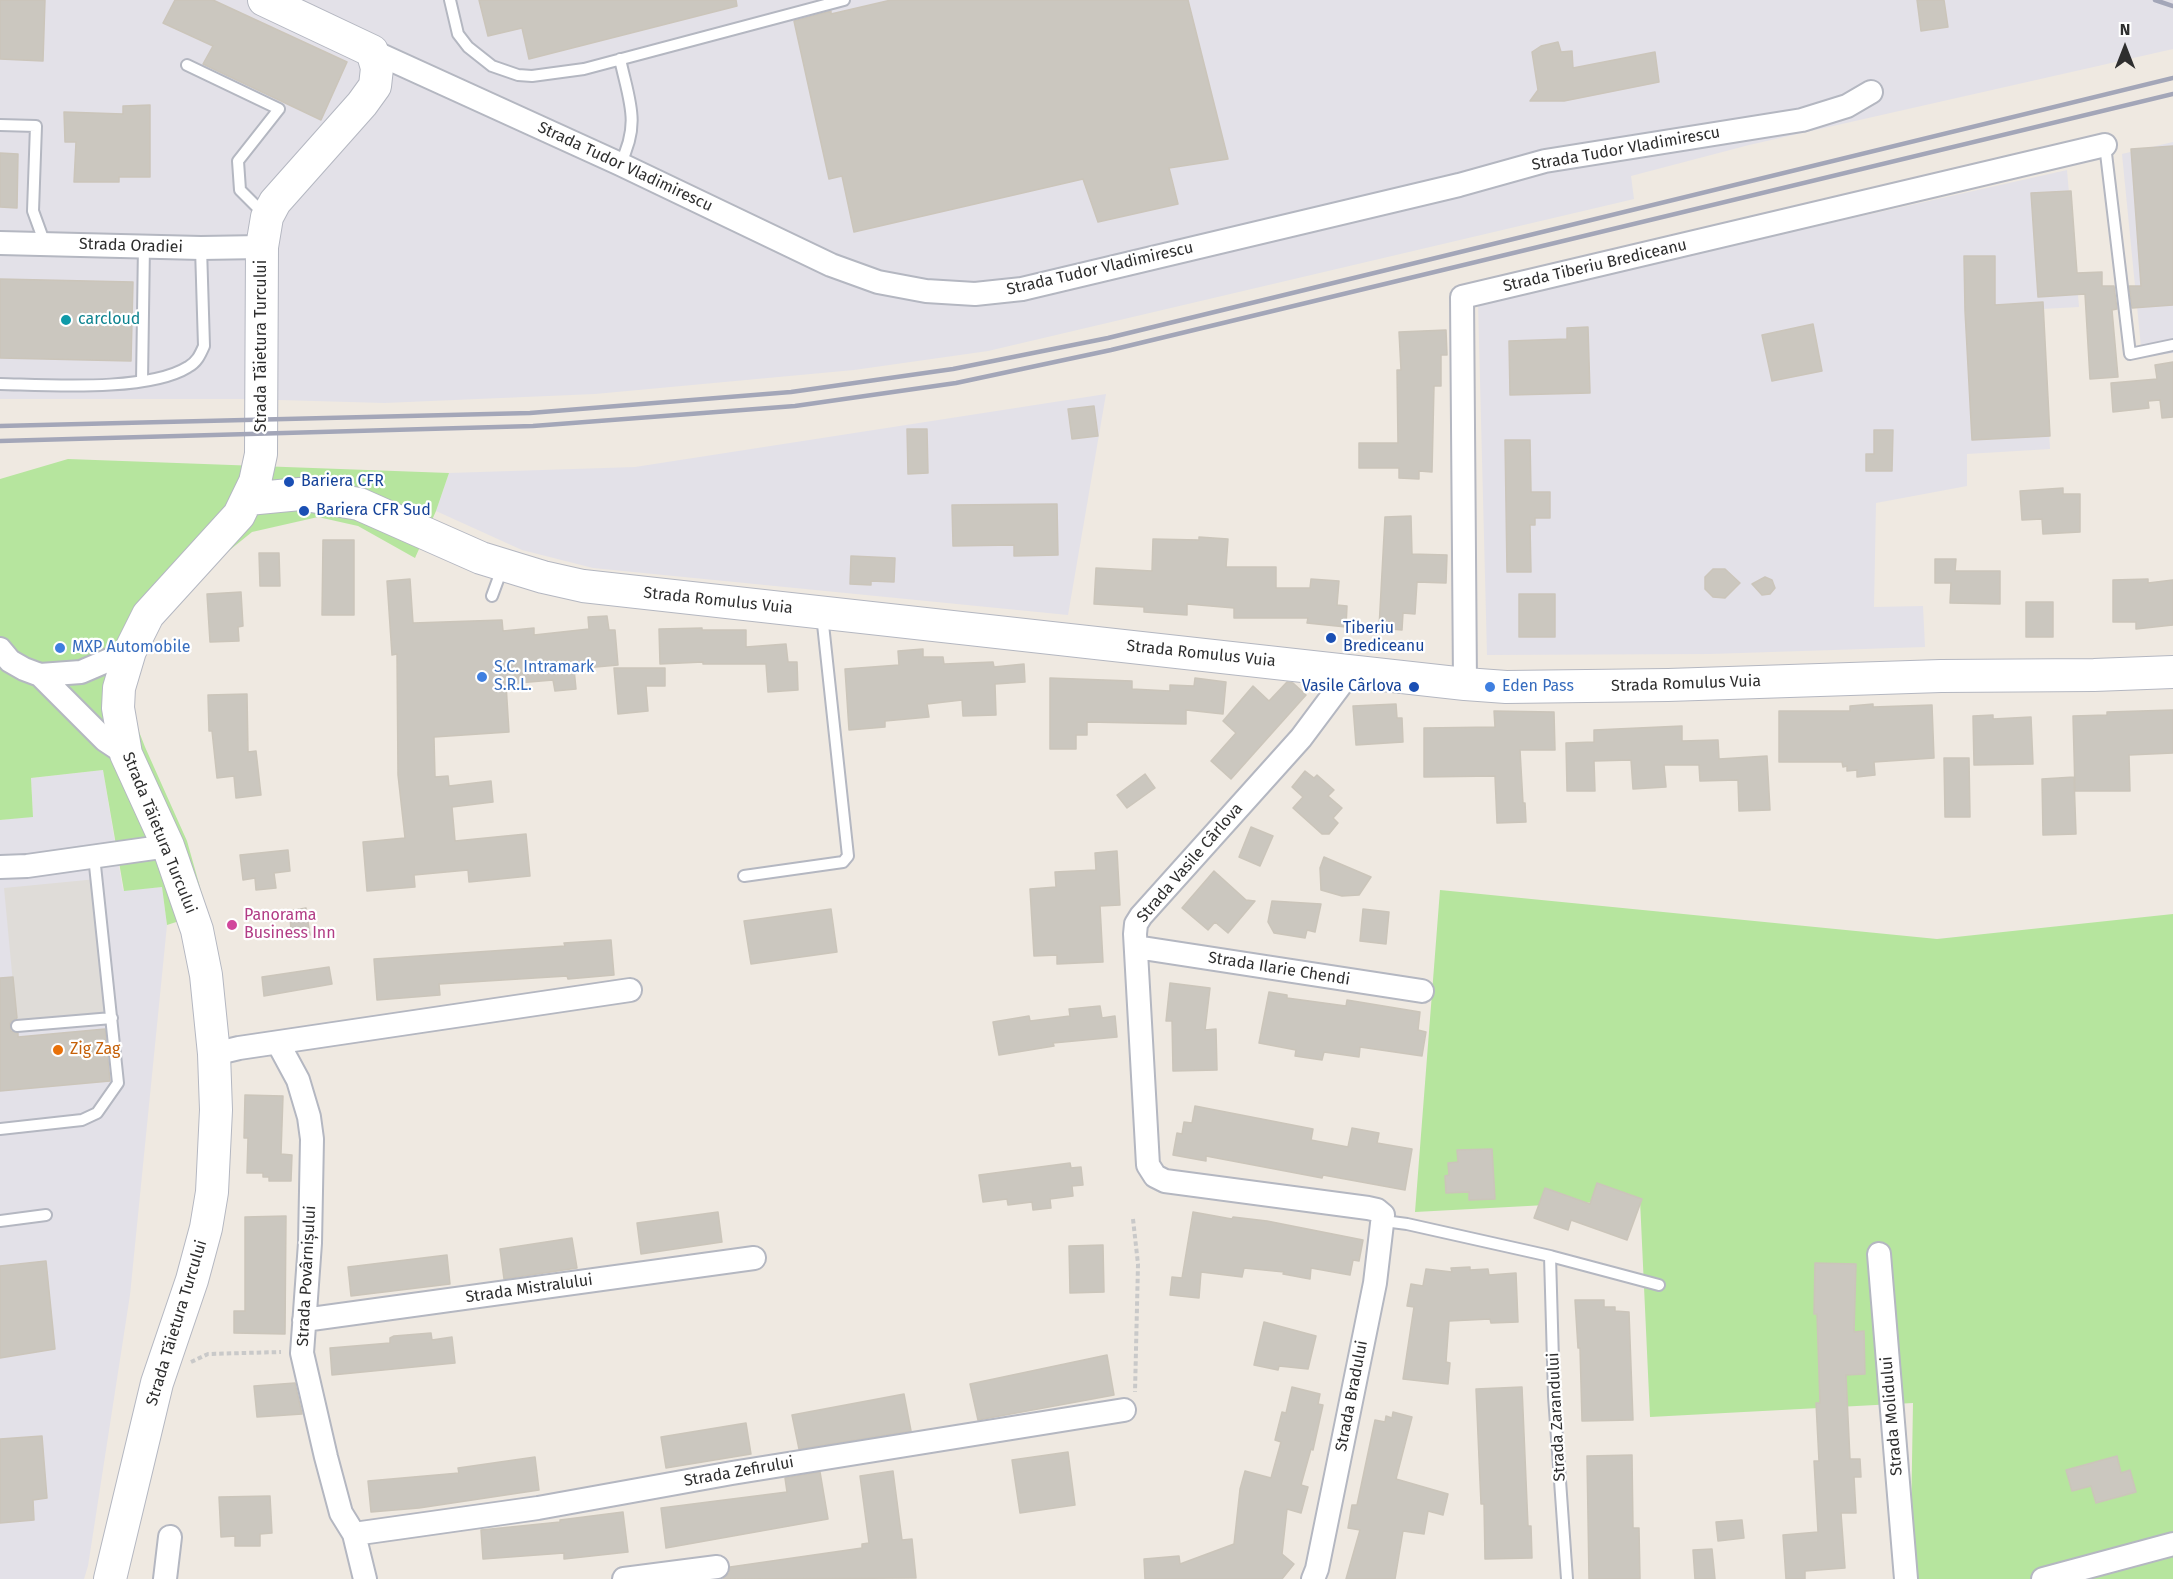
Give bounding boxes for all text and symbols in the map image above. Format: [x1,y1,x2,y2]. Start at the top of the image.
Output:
north arrow [2095,18,2155,78]
text: N [2120,20,2130,39]
street label: Strada Tudor Vladimirescu [534,118,716,216]
street label: Strada Tudor Vladimirescu [1530,123,1722,175]
street label: Strada Oradiei [79,235,183,257]
street label: Strada Tiberiu Brediceanu [1501,235,1689,297]
street label: Strada Tudor Vladimirescu [1005,238,1195,300]
street label: Strada Tăietura Turcului [252,260,272,432]
place label: carcloud [78,310,140,330]
marker: carcloud [59,313,73,327]
place label: Bariera CFR [301,472,384,492]
marker: Bariera CFR [282,475,296,489]
place label: Bariera CFR Sud [316,501,431,521]
marker: Bariera CFR Sud [297,504,311,518]
street label: Strada Romulus Vuia [642,584,794,618]
place label: Tiberiu Brediceanu [1343,619,1425,657]
marker: Tiberiu Brediceanu [1324,631,1338,645]
street label: Strada Romulus Vuia [1125,637,1277,671]
place label: MXP Automobile [72,638,190,658]
marker: MXP Automobile [53,641,67,655]
place label: S.C. Intramark S.R.L. [494,658,594,696]
marker: S.C. Intramark S.R.L. [475,670,489,684]
street label: Strada Romulus Vuia [1611,672,1761,696]
place label: Vasile Cârlova [1302,677,1402,697]
place label: Eden Pass [1502,677,1574,697]
marker: Vasile Cârlova [1407,680,1421,694]
marker: Eden Pass [1483,680,1497,694]
street label: Strada Tăietura Turcului [118,750,200,916]
street label: Strada Vasile Cârlova [1133,800,1247,926]
place label: Panorama Business Inn [244,906,336,944]
marker: Panorama Business Inn [225,918,239,932]
street label: Strada Ilarie Chendi [1207,948,1351,990]
place label: Zig Zag [70,1040,120,1060]
marker: Zig Zag [51,1043,65,1057]
street label: Strada Povârnișului [294,1205,320,1347]
street label: Strada Tăietura Turcului [143,1238,211,1408]
street label: Strada Mistralului [464,1271,594,1307]
street label: Strada Bradului [1332,1339,1372,1453]
street label: Strada Zarandului [1544,1352,1570,1482]
street label: Strada Molidului [1877,1356,1907,1476]
street label: Strada Zefirului [683,1453,795,1491]

